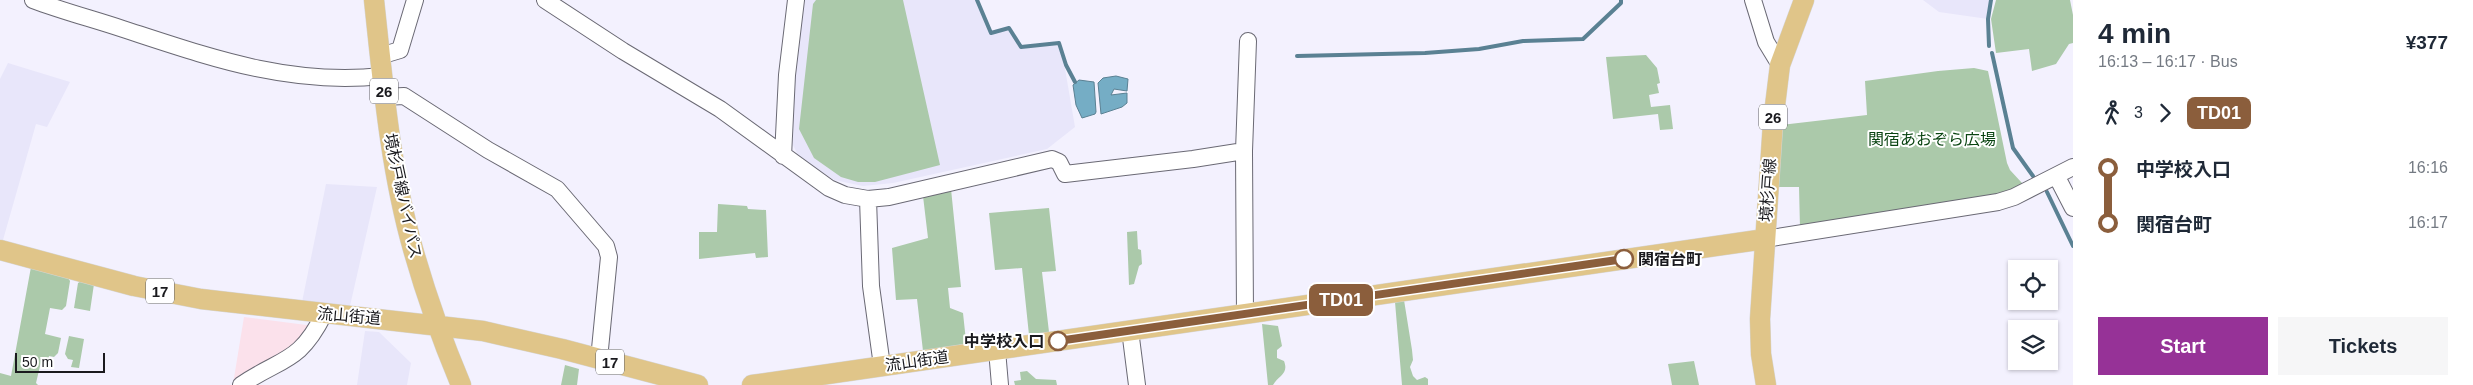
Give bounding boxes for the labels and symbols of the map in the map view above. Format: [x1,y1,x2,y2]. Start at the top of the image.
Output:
road number: 26 [370,78,398,104]
road number: 26 [1759,104,1787,130]
park label: 関宿あおぞら広場 [1868,131,1996,148]
street label: 境杉戸線バイパス [381,132,425,260]
street label: 境杉戸線 [1757,157,1779,223]
marker: 関宿台町 [1614,249,1634,269]
place label: 関宿台町 [1638,251,1702,268]
road number: 17 [146,278,174,304]
line badge: TD01 [1306,284,1376,316]
street label: 流山街道 [316,305,382,327]
marker: 中学校入口 [1048,331,1068,351]
place label: 中学校入口 [964,333,1044,350]
street label: 流山街道 [884,348,950,374]
scale bar [15,350,105,373]
road number: 17 [596,350,624,374]

